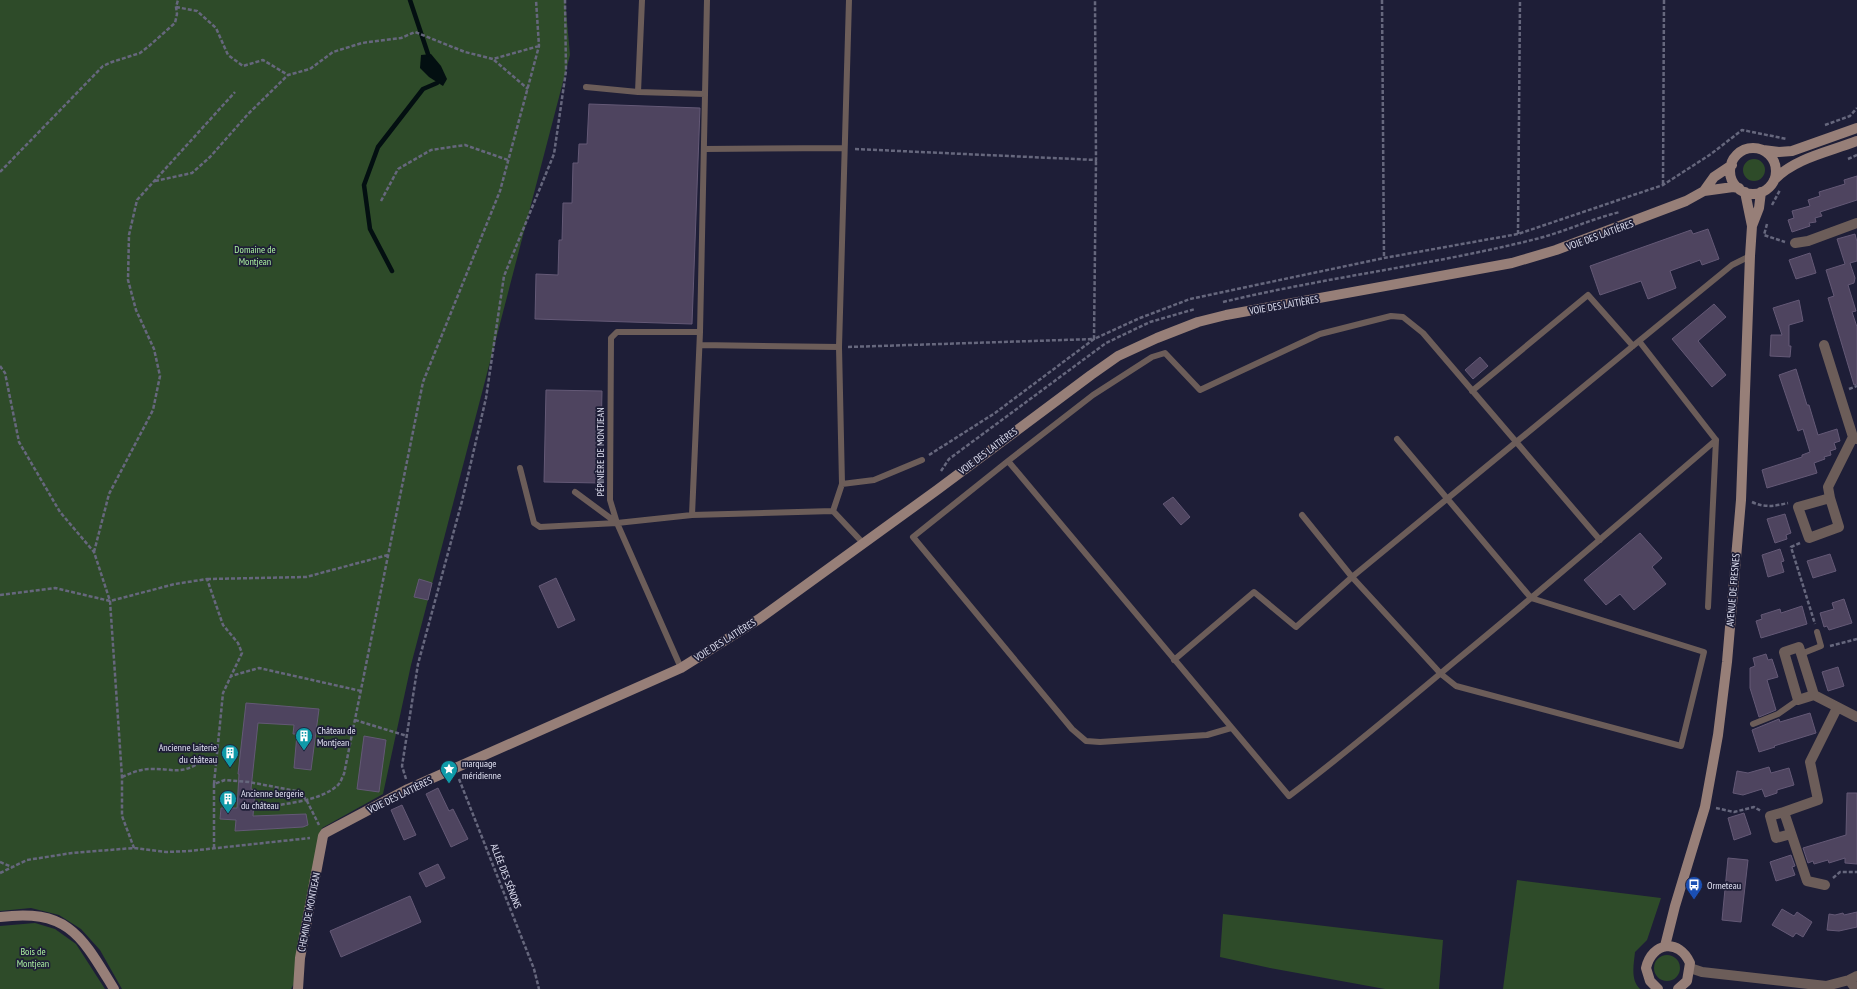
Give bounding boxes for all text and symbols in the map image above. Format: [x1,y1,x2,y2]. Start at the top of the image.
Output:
street label: VOIE DES LAITIÈRES [1564,217,1635,253]
park label: Domaine de Montjean [234,243,276,268]
street label: VOIE DES LAITIÈRES [1247,292,1320,318]
street label: PÉPINIÈRE DE MONTJEAN [594,407,607,497]
street label: VOIE DES LAITIÈRES [955,425,1020,478]
street label: AVENUE DE FRESNES [1723,553,1743,627]
street label: VOIE DES LAITIÈRES [691,616,758,665]
place label: Château de Montjean [317,724,356,749]
building icon: Château de Montjean [294,726,314,751]
place label: Ancienne laiterie du château [159,741,217,766]
building icon: Ancienne laiterie du château [220,743,240,768]
place label: marquage méridienne [462,757,501,782]
place icon: marquage méridienne [439,759,459,784]
street label: VOIE DES LAITIÈRES [365,774,434,817]
place label: Ancienne bergerie du château [241,787,304,812]
building icon: Ancienne bergerie du château [218,789,238,814]
street label: ALLÉE DES SÉNONS [488,842,524,910]
street label: CHEMIN DE MONTJEAN [295,871,323,953]
bus stop icon: Ormeteau [1684,875,1704,900]
place label: Ormeteau [1707,879,1741,892]
park label: Bois de Montjean [17,945,49,970]

